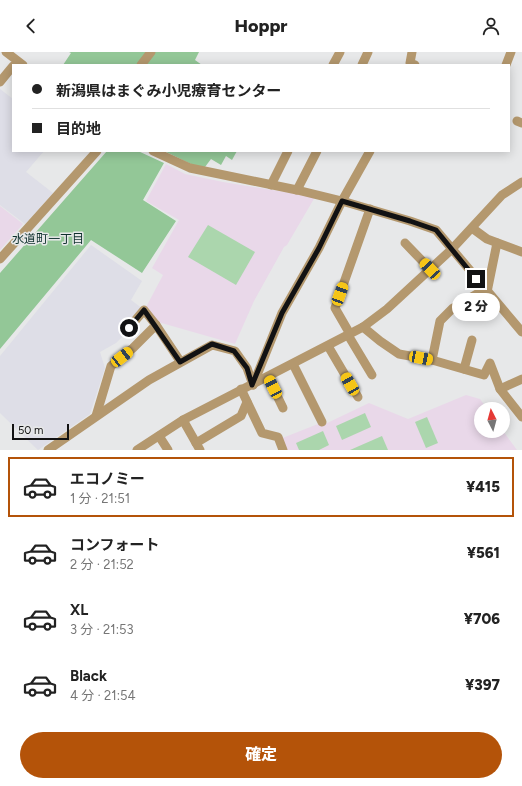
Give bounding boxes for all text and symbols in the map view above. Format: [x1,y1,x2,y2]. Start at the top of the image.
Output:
icon: back [20,15,42,37]
text: Hoppr [235,15,287,37]
icon: person [480,15,502,37]
text: 新潟県はまぐみ小児療育センター [56,82,281,100]
text: 目的地 [56,120,101,138]
district label: 水道町一丁目 [12,232,84,246]
car [417,256,443,282]
route end [467,270,485,288]
car [330,281,350,307]
callout: 2 分 [452,293,500,321]
text: 2 分 [464,299,488,314]
route start [120,319,138,337]
car [109,345,135,369]
car [408,350,434,366]
car [339,371,361,397]
car [262,374,284,400]
north arrow [474,402,510,438]
map controls [474,402,510,438]
scale bar [12,422,69,441]
text: 50 m [18,424,43,437]
icon: car [22,469,58,505]
text: エコノミー [70,470,145,488]
text: ¥415 [466,478,500,496]
text: 1 分 · 21:51 [70,491,130,506]
icon: car [22,535,58,571]
text: コンフォート [70,536,160,554]
text: ¥561 [467,544,500,562]
text: 2 分 · 21:52 [70,557,134,572]
icon: car [22,601,58,637]
text: XL [70,601,88,619]
text: ¥706 [464,610,500,628]
text: 3 分 · 21:53 [70,622,133,637]
icon: car [22,667,58,703]
text: Black [70,667,107,685]
text: ¥397 [465,676,500,694]
text: 4 分 · 21:54 [70,688,135,703]
button: 確定 [20,732,502,778]

